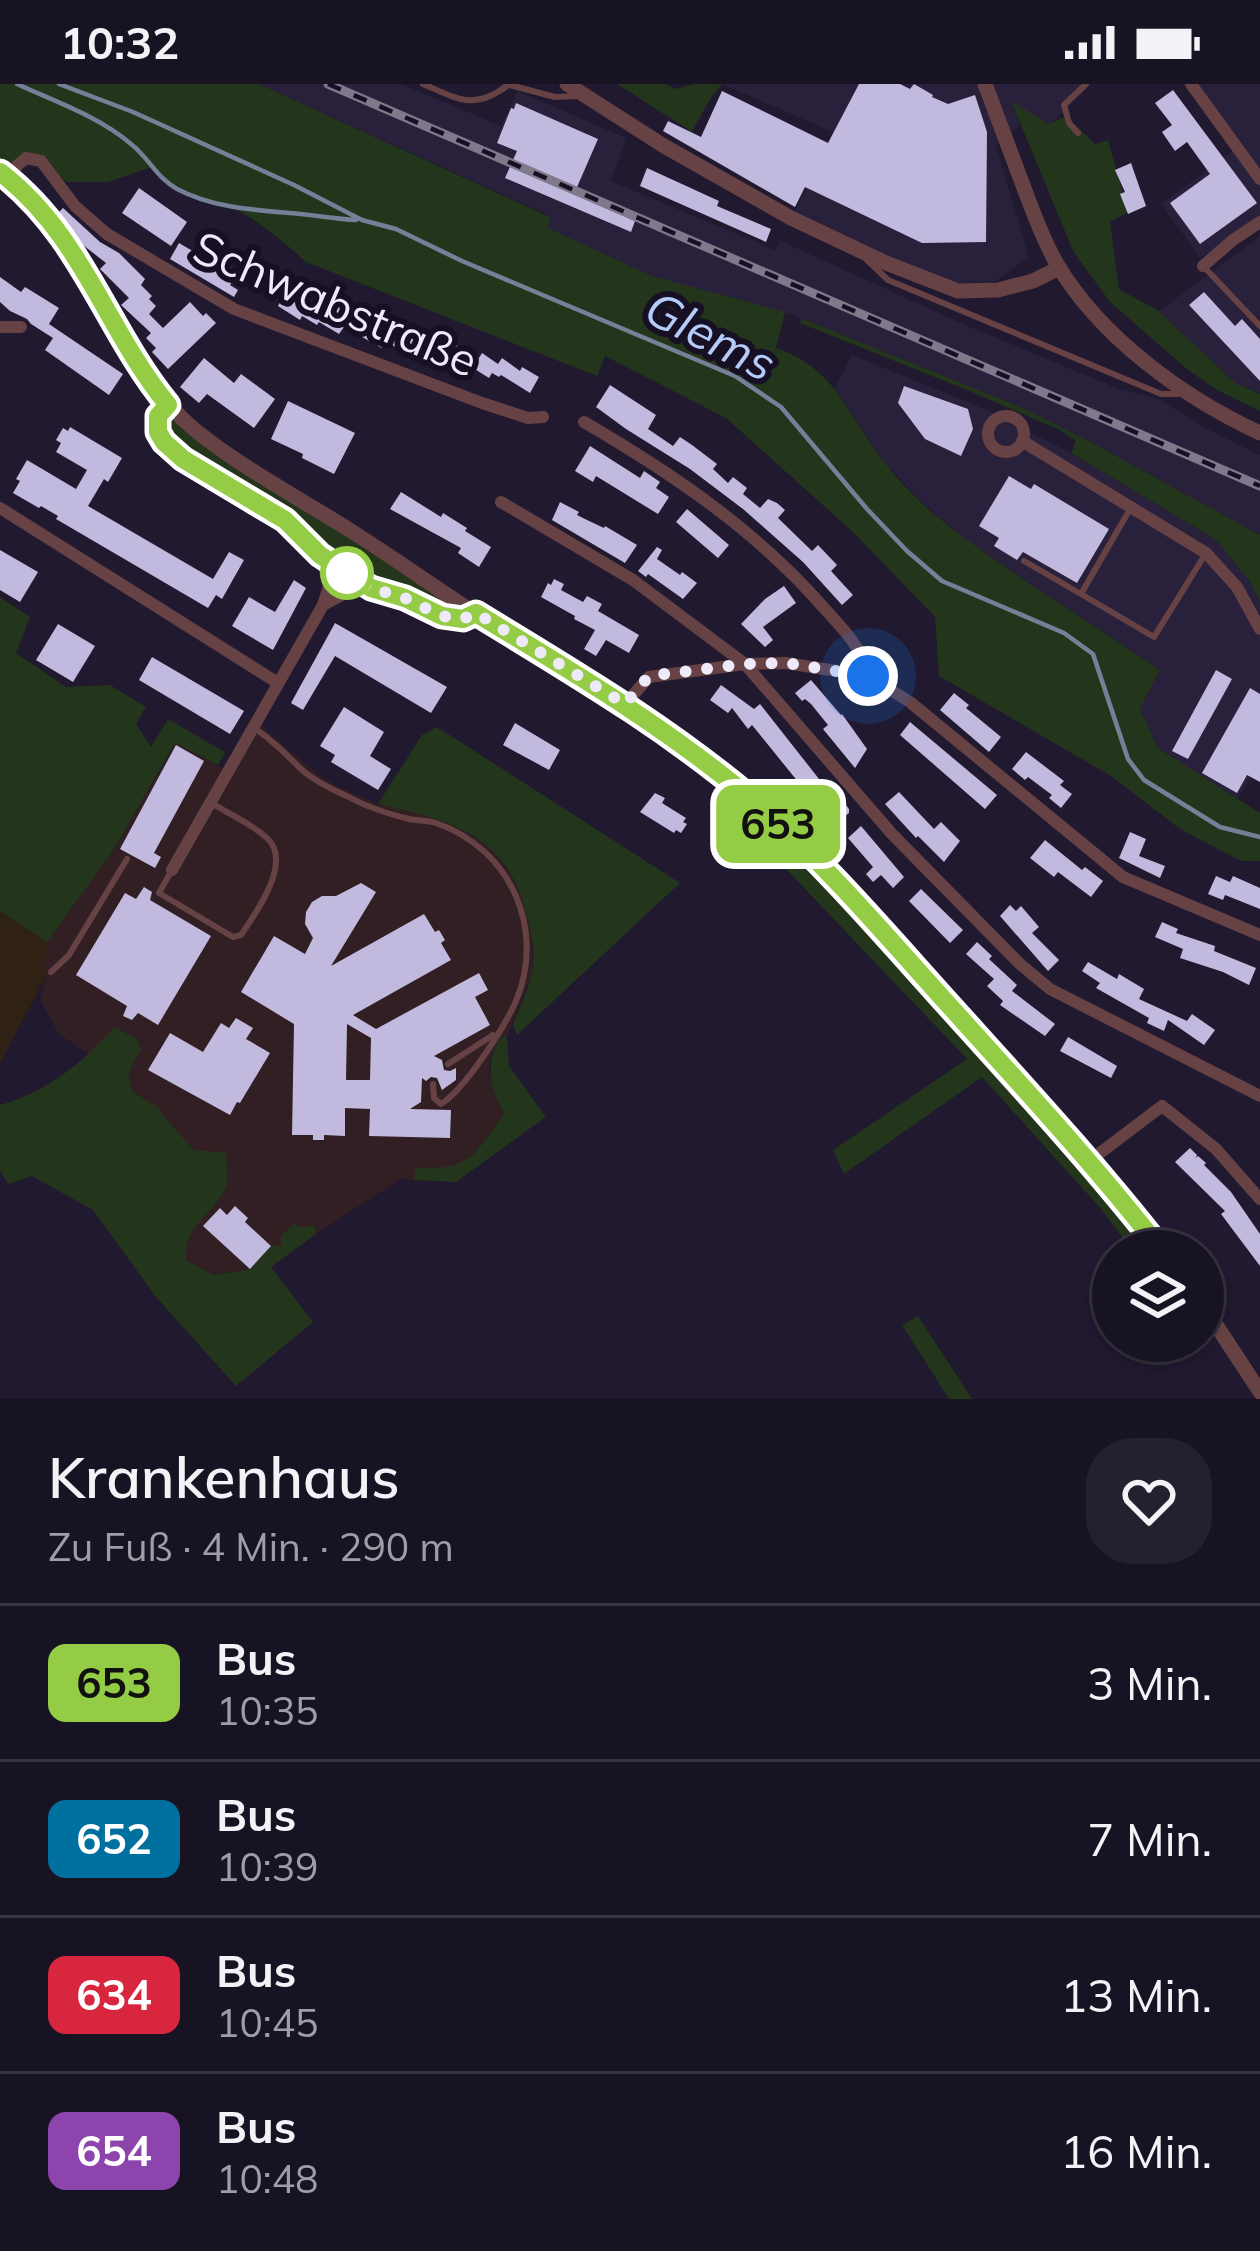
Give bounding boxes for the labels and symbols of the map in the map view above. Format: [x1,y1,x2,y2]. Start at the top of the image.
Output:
street label: Schwabstraße [186,218,486,388]
water label: Glems [636,277,786,393]
unlabelled marker [322,548,372,598]
your location [838,646,898,706]
line badge: 653 [709,785,847,863]

